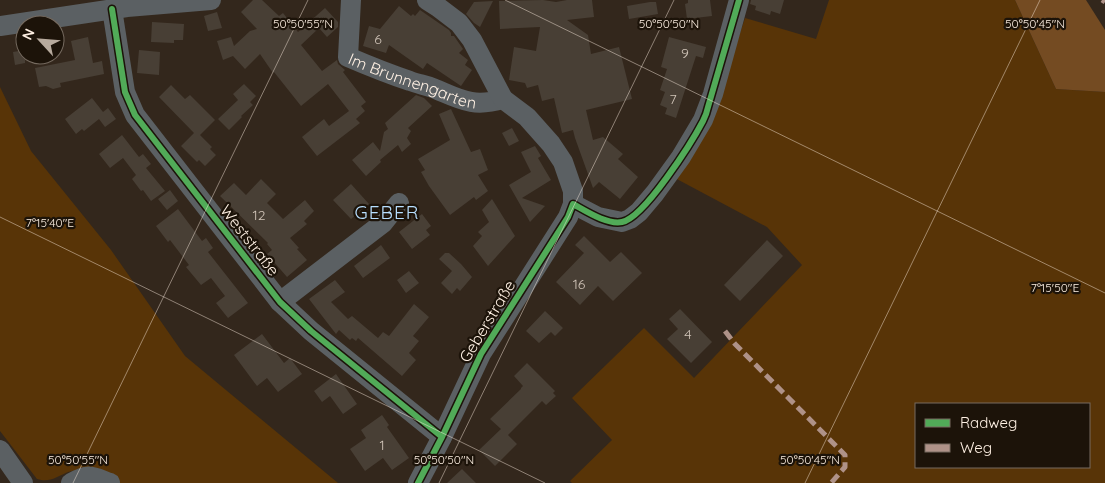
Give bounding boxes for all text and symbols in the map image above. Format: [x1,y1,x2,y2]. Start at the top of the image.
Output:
north arrow [15,15,65,65]
text: 50°50'55"N [273,16,333,31]
text: 50°50'50"N [639,16,699,31]
text: 50°50'45"N [1005,16,1065,31]
text: N [18,26,39,43]
house number: 6 [374,30,382,48]
house number: 9 [681,44,689,62]
street label: Im Brunnengarten [345,48,478,113]
house number: 7 [669,90,677,108]
street label: Weststraße [216,200,284,280]
district label: GEBER [355,200,419,224]
house number: 12 [253,206,266,224]
text: 7°15'40"E [26,215,74,230]
house number: 16 [573,275,586,293]
street label: Geberstraße [455,276,519,366]
text: 7°15'50"E [1031,280,1079,295]
house number: 4 [684,325,692,343]
legend [915,403,1090,468]
text: Radweg [960,413,1017,432]
house number: 1 [379,436,385,454]
text: Weg [960,438,992,457]
text: 50°50'55"N [48,452,108,467]
text: 50°50'50"N [414,452,474,467]
text: 50°50'45"N [780,452,840,467]

